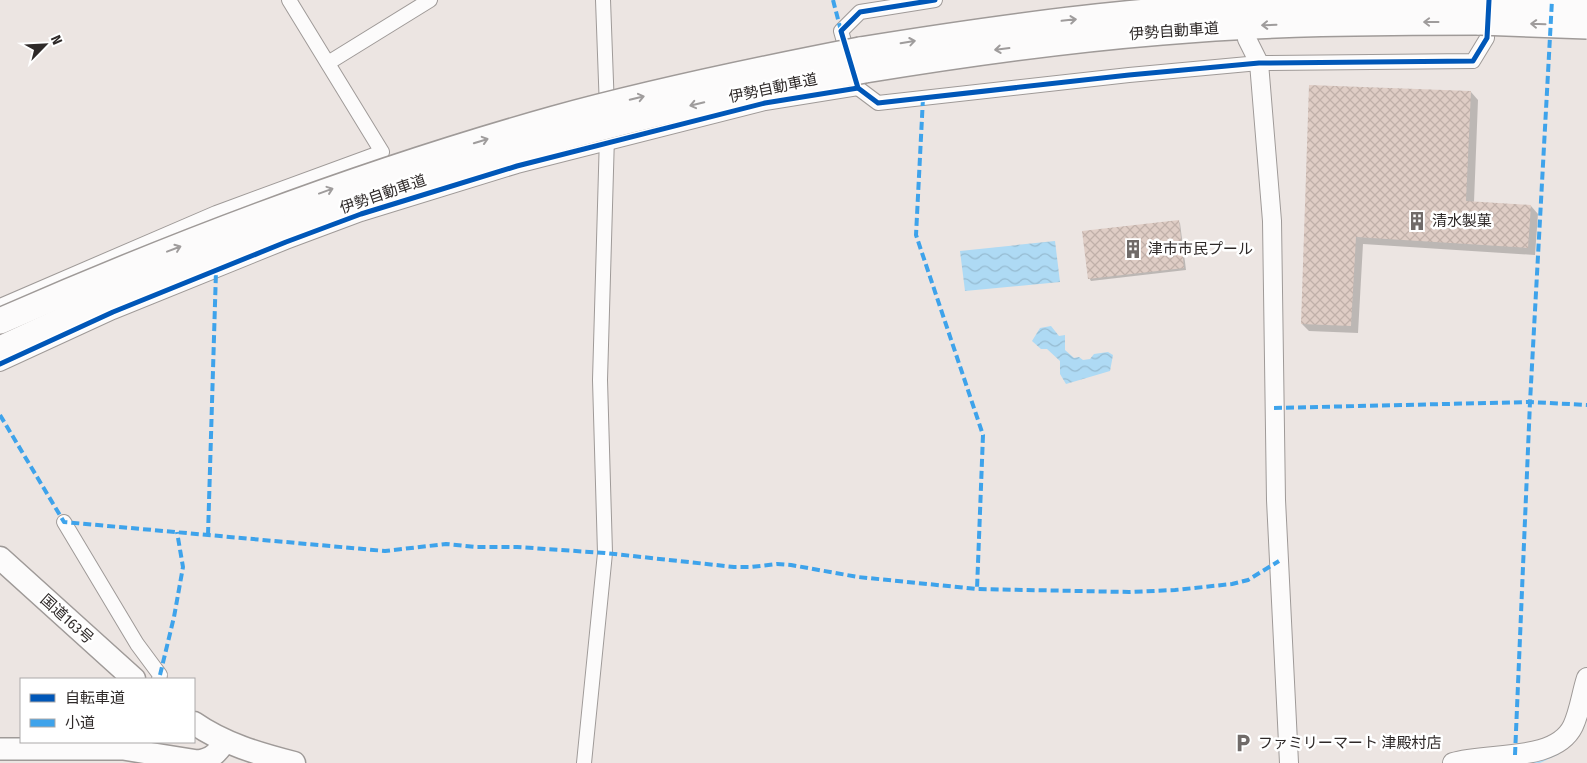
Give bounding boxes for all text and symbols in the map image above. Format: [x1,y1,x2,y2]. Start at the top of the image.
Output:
one-way arrow [1061,15,1077,25]
one-way arrow [1423,17,1440,27]
street label: 伊勢自動車道 [1128,19,1220,43]
one-way arrow [1531,19,1547,28]
north arrow [20,20,70,70]
one-way arrow [1261,20,1277,29]
text: N [47,33,66,47]
one-way arrow [900,37,916,47]
one-way arrow [995,44,1011,54]
street label: 伊勢自動車道 [727,70,819,106]
one-way arrow [629,93,645,102]
one-way arrow [689,99,705,109]
one-way arrow [472,136,488,146]
street label: 伊勢自動車道 [338,171,428,217]
one-way arrow [318,186,333,195]
building icon: 清水製菓 [1406,210,1428,232]
place label: 清水製菓 [1432,212,1492,230]
building icon: 津市市民プール [1122,238,1144,260]
place label: 津市市民プール [1148,240,1253,258]
one-way arrow [166,244,181,253]
street label: 国道163号 [37,591,97,647]
legend [20,678,195,743]
text: 自転車道 [65,689,125,707]
text: 小道 [65,714,95,732]
parking icon: ファミリーマート 津殿村店 [1232,732,1254,754]
place label: ファミリーマート 津殿村店 [1258,734,1442,752]

